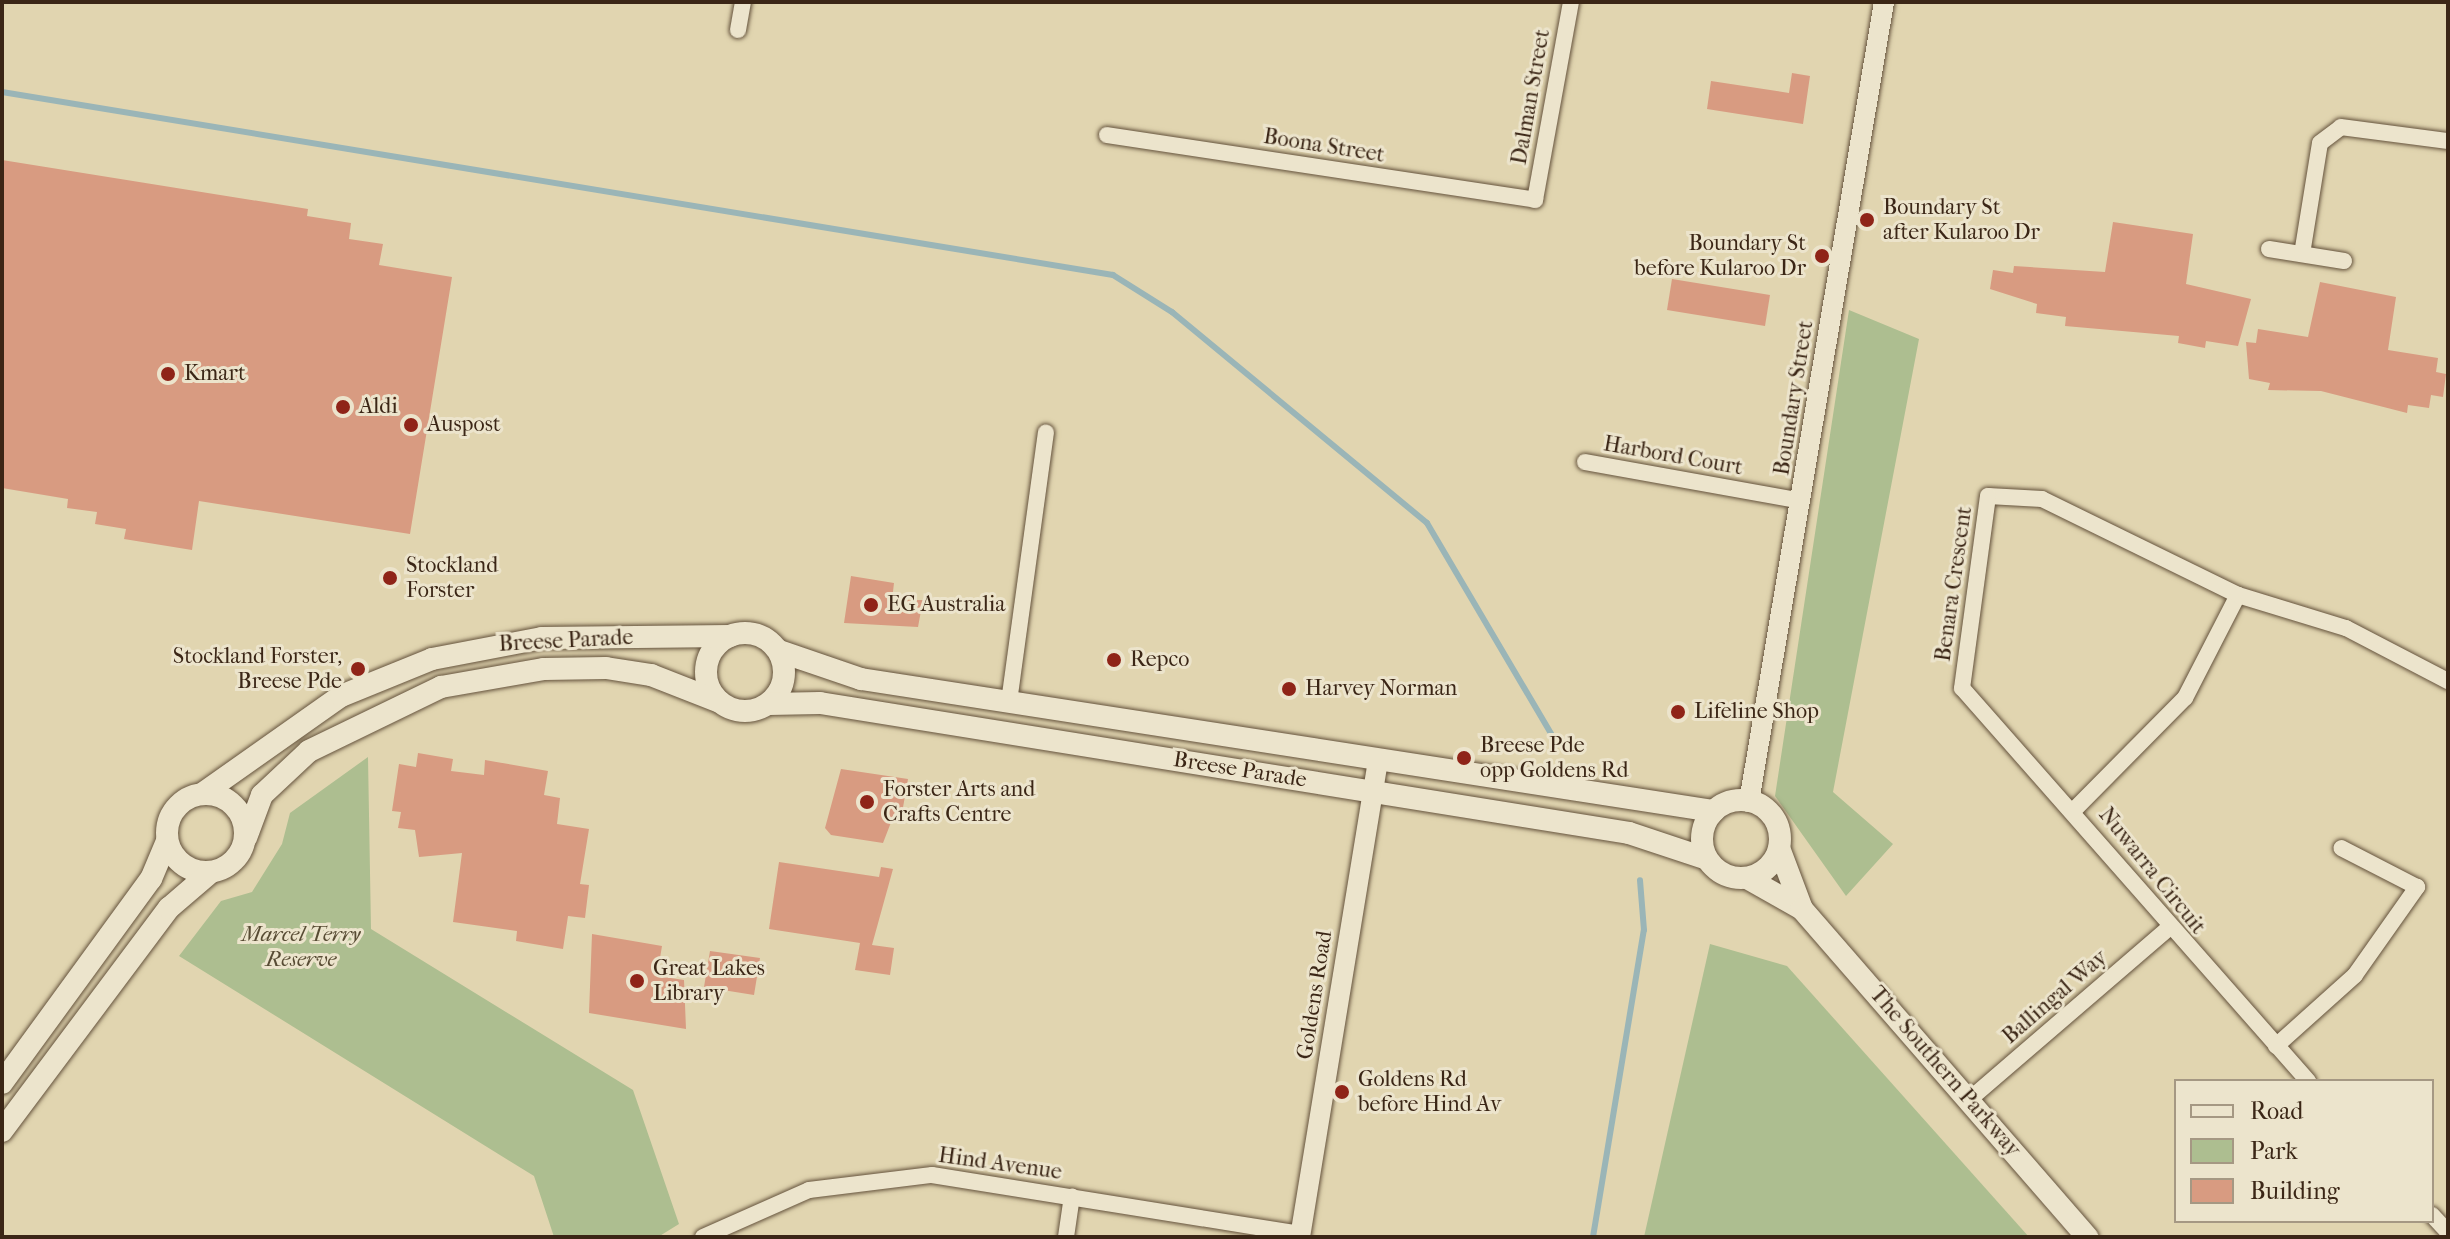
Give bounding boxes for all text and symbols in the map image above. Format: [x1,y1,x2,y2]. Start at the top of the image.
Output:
street label: Dalman Street [1506,27,1556,167]
street label: Boona Street [1262,123,1386,169]
place label: Boundary St after Kularoo Dr [1883,194,2040,246]
marker: Boundary St after Kularoo Dr [1858,211,1876,229]
place label: Boundary St before Kularoo Dr [1634,230,1806,282]
marker: Boundary St before Kularoo Dr [1813,247,1831,265]
street label: Boundary Street [1769,319,1819,477]
place label: Kmart [184,361,246,387]
marker: Kmart [159,365,177,383]
place label: Aldi [359,394,398,420]
marker: Aldi [334,398,352,416]
place label: Auspost [427,412,501,438]
marker: Auspost [402,416,420,434]
street label: Harbord Court [1601,431,1745,481]
street label: Benara Crescent [1930,505,1978,663]
place label: Stockland Forster [406,552,498,604]
marker: Stockland Forster [381,569,399,587]
place label: EG Australia [887,592,1005,618]
marker: EG Australia [862,596,880,614]
street label: Breese Parade [498,624,634,658]
place label: Stockland Forster, Breese Pde [173,643,342,694]
place label: Repco [1130,647,1189,673]
marker: Repco [1105,651,1123,669]
marker: Stockland Forster, Breese Pde [349,660,367,678]
place label: Harvey Norman [1305,676,1457,702]
marker: Harvey Norman [1280,680,1298,698]
place label: Lifeline Shop [1694,699,1819,725]
marker: Lifeline Shop [1669,703,1687,721]
place label: Breese Pde opp Goldens Rd [1480,732,1628,784]
street label: Breese Parade [1171,746,1309,794]
marker: Breese Pde opp Goldens Rd [1455,749,1473,767]
place label: Forster Arts and Crafts Centre [883,776,1035,828]
marker: Forster Arts and Crafts Centre [858,793,876,811]
street label: Nuwarra Circuit [2093,802,2211,940]
park label: Marcel Terry Reserve [241,921,361,972]
street label: Goldens Road [1292,929,1338,1061]
street label: Ballingal Way [1997,944,2113,1050]
place label: Great Lakes Library [653,955,765,1006]
marker: Great Lakes Library [628,972,646,990]
street label: The Southern Parkway [1864,981,2026,1163]
place label: Goldens Rd before Hind Av [1358,1066,1501,1118]
legend [2174,1079,2434,1223]
marker: Goldens Rd before Hind Av [1333,1083,1351,1101]
text: Road [2250,1097,2303,1125]
text: Park [2250,1137,2298,1165]
street label: Hind Avenue [937,1142,1063,1186]
text: Building [2250,1177,2340,1205]

